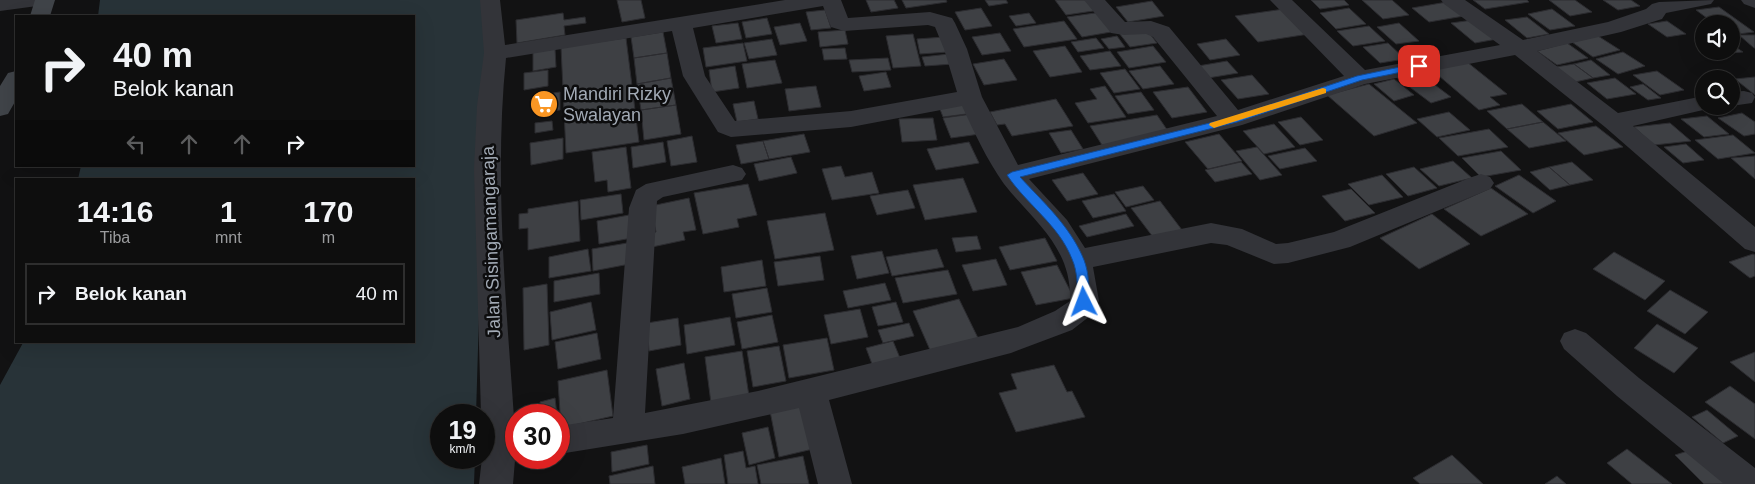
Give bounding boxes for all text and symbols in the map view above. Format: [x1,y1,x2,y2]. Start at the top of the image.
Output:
map controls [1695,15,1740,115]
button: sound [1695,15,1740,60]
icon: right [30,35,95,100]
text: 40 m [113,35,193,74]
pin [1398,45,1440,87]
icon: arrive [1405,52,1433,80]
button: search [1695,70,1740,115]
text: Belok kanan [113,76,234,101]
place label: Mandiri Rizky Swalayan [563,84,671,125]
supermarket icon: Mandiri Rizky Swalayan [529,89,559,119]
icon: left [122,130,150,158]
icon: ahead [175,130,203,158]
icon: ahead [228,130,256,158]
icon: right [281,130,309,158]
street label: Jalan Sisingamangaraja [478,145,504,338]
text: 14:16 [77,195,153,228]
text: 1 [220,195,237,228]
text: 170 [303,195,353,228]
text: Tiba [100,229,130,246]
text: mnt [215,229,242,246]
text: m [322,229,335,246]
position arrow [1057,275,1109,327]
icon: right [32,280,60,308]
text: Belok kanan [75,283,187,304]
text: 40 m [356,283,398,304]
speed limit sign: 30 [505,404,570,469]
text: 19 [449,416,476,444]
text: km/h [449,442,476,456]

